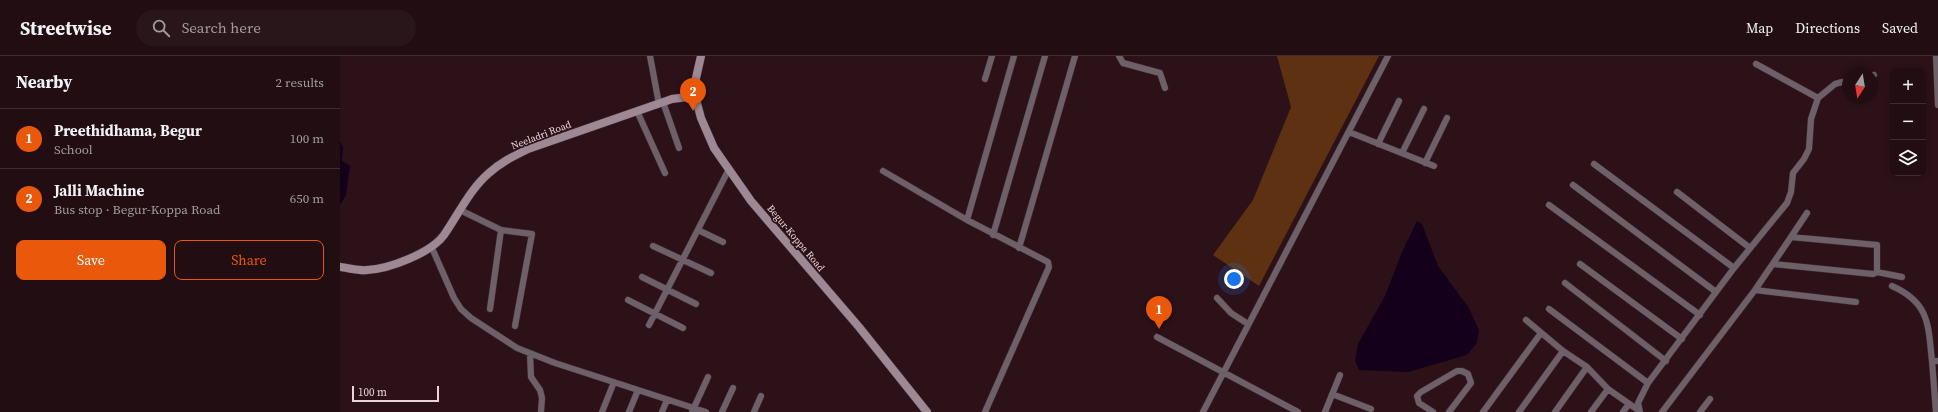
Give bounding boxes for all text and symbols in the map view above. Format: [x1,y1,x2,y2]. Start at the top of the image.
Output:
search box [136,10,416,46]
text: Streetwise [20,15,112,41]
icon: search [150,17,172,39]
text: Search here [182,17,261,38]
text: Map [1746,18,1773,38]
text: Directions [1795,18,1860,38]
text: Saved [1882,18,1918,38]
north arrow [1842,68,1878,104]
map controls [1890,68,1926,176]
button: + [1890,68,1926,104]
text: Nearby [16,70,72,94]
text: 2 results [276,74,324,91]
pin: 2 [680,78,706,111]
button: − [1890,104,1926,140]
street label: Neeladri Road [509,117,573,152]
text: Preethidhama, Begur [54,120,202,141]
text: 1 [25,130,33,147]
text: 100 m [290,130,324,147]
button: layers [1890,140,1926,176]
text: School [54,141,93,158]
text: Jalli Machine [54,180,144,201]
text: 2 [25,190,33,207]
text: 650 m [290,190,324,207]
text: Bus stop · Begur-Koppa Road [54,201,220,218]
street label: Begur-Koppa Road [764,202,828,274]
button: Save [16,240,166,280]
button: Share [174,240,324,280]
your location [1224,269,1244,289]
pin: 1 [1146,296,1172,329]
scale bar [352,384,439,403]
text: 100 m [358,385,387,400]

